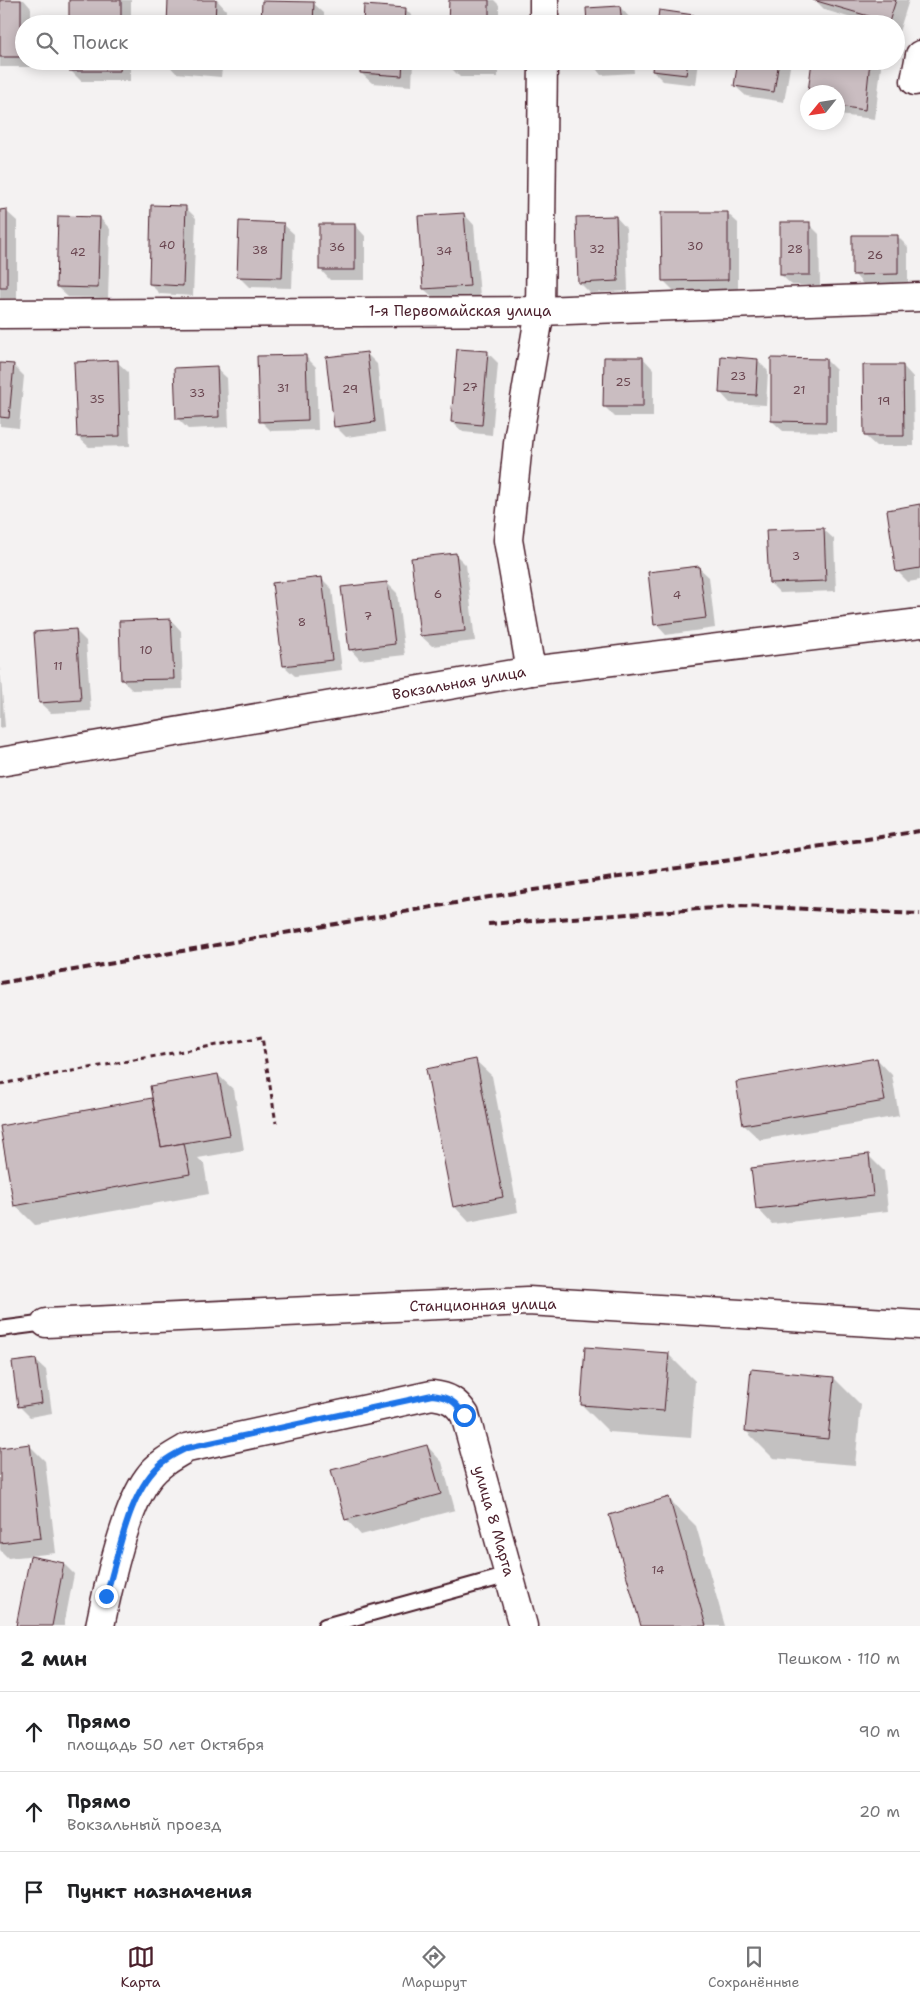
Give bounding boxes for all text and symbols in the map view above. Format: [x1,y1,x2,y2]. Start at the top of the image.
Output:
search box [15,15,905,70]
icon: search [33,29,61,57]
text: Поиск [73,30,128,55]
north arrow [800,85,845,130]
house number: 40 [159,237,175,253]
house number: 30 [687,238,703,254]
house number: 36 [329,239,345,255]
house number: 32 [589,241,605,257]
house number: 28 [787,241,803,257]
house number: 38 [252,242,268,258]
house number: 34 [436,243,452,259]
house number: 42 [70,244,86,260]
house number: 26 [867,247,883,263]
street label: 1-я Первомайская улица [369,301,552,321]
house number: 23 [730,368,746,384]
house number: 25 [615,374,631,390]
house number: 27 [462,379,478,395]
house number: 31 [277,380,289,396]
house number: 29 [342,381,358,397]
house number: 21 [793,382,805,398]
house number: 33 [189,385,205,401]
house number: 35 [89,391,105,407]
house number: 19 [878,393,890,409]
house number: 3 [792,548,800,564]
house number: 6 [434,586,442,602]
house number: 4 [673,587,681,603]
house number: 7 [364,608,372,624]
house number: 8 [298,614,306,630]
house number: 10 [139,642,153,658]
house number: 11 [53,658,63,674]
street label: Вокзальная улица [391,661,528,705]
street label: Станционная улица [409,1294,557,1316]
route start [453,1404,476,1427]
street label: улица 8 Марта [469,1463,520,1579]
house number: 14 [652,1562,664,1578]
route end [95,1585,118,1608]
text: 2 мин [20,1645,87,1673]
text: Пешком · 110 m [778,1648,900,1669]
text: Прямо [67,1709,131,1734]
icon: ahead [20,1718,48,1746]
text: 90 m [859,1721,900,1742]
text: площадь 50 лет Октября [67,1734,264,1755]
text: Прямо [67,1789,131,1814]
icon: ahead [20,1798,48,1826]
text: 20 m [859,1801,900,1822]
text: Вокзальный проезд [67,1814,221,1835]
icon: arrive [20,1878,48,1906]
text: Пункт назначения [67,1879,252,1904]
tab: Карта [121,1943,161,1991]
tab: Маршрут [402,1943,467,1991]
tab: Сохранённые [708,1943,799,1991]

